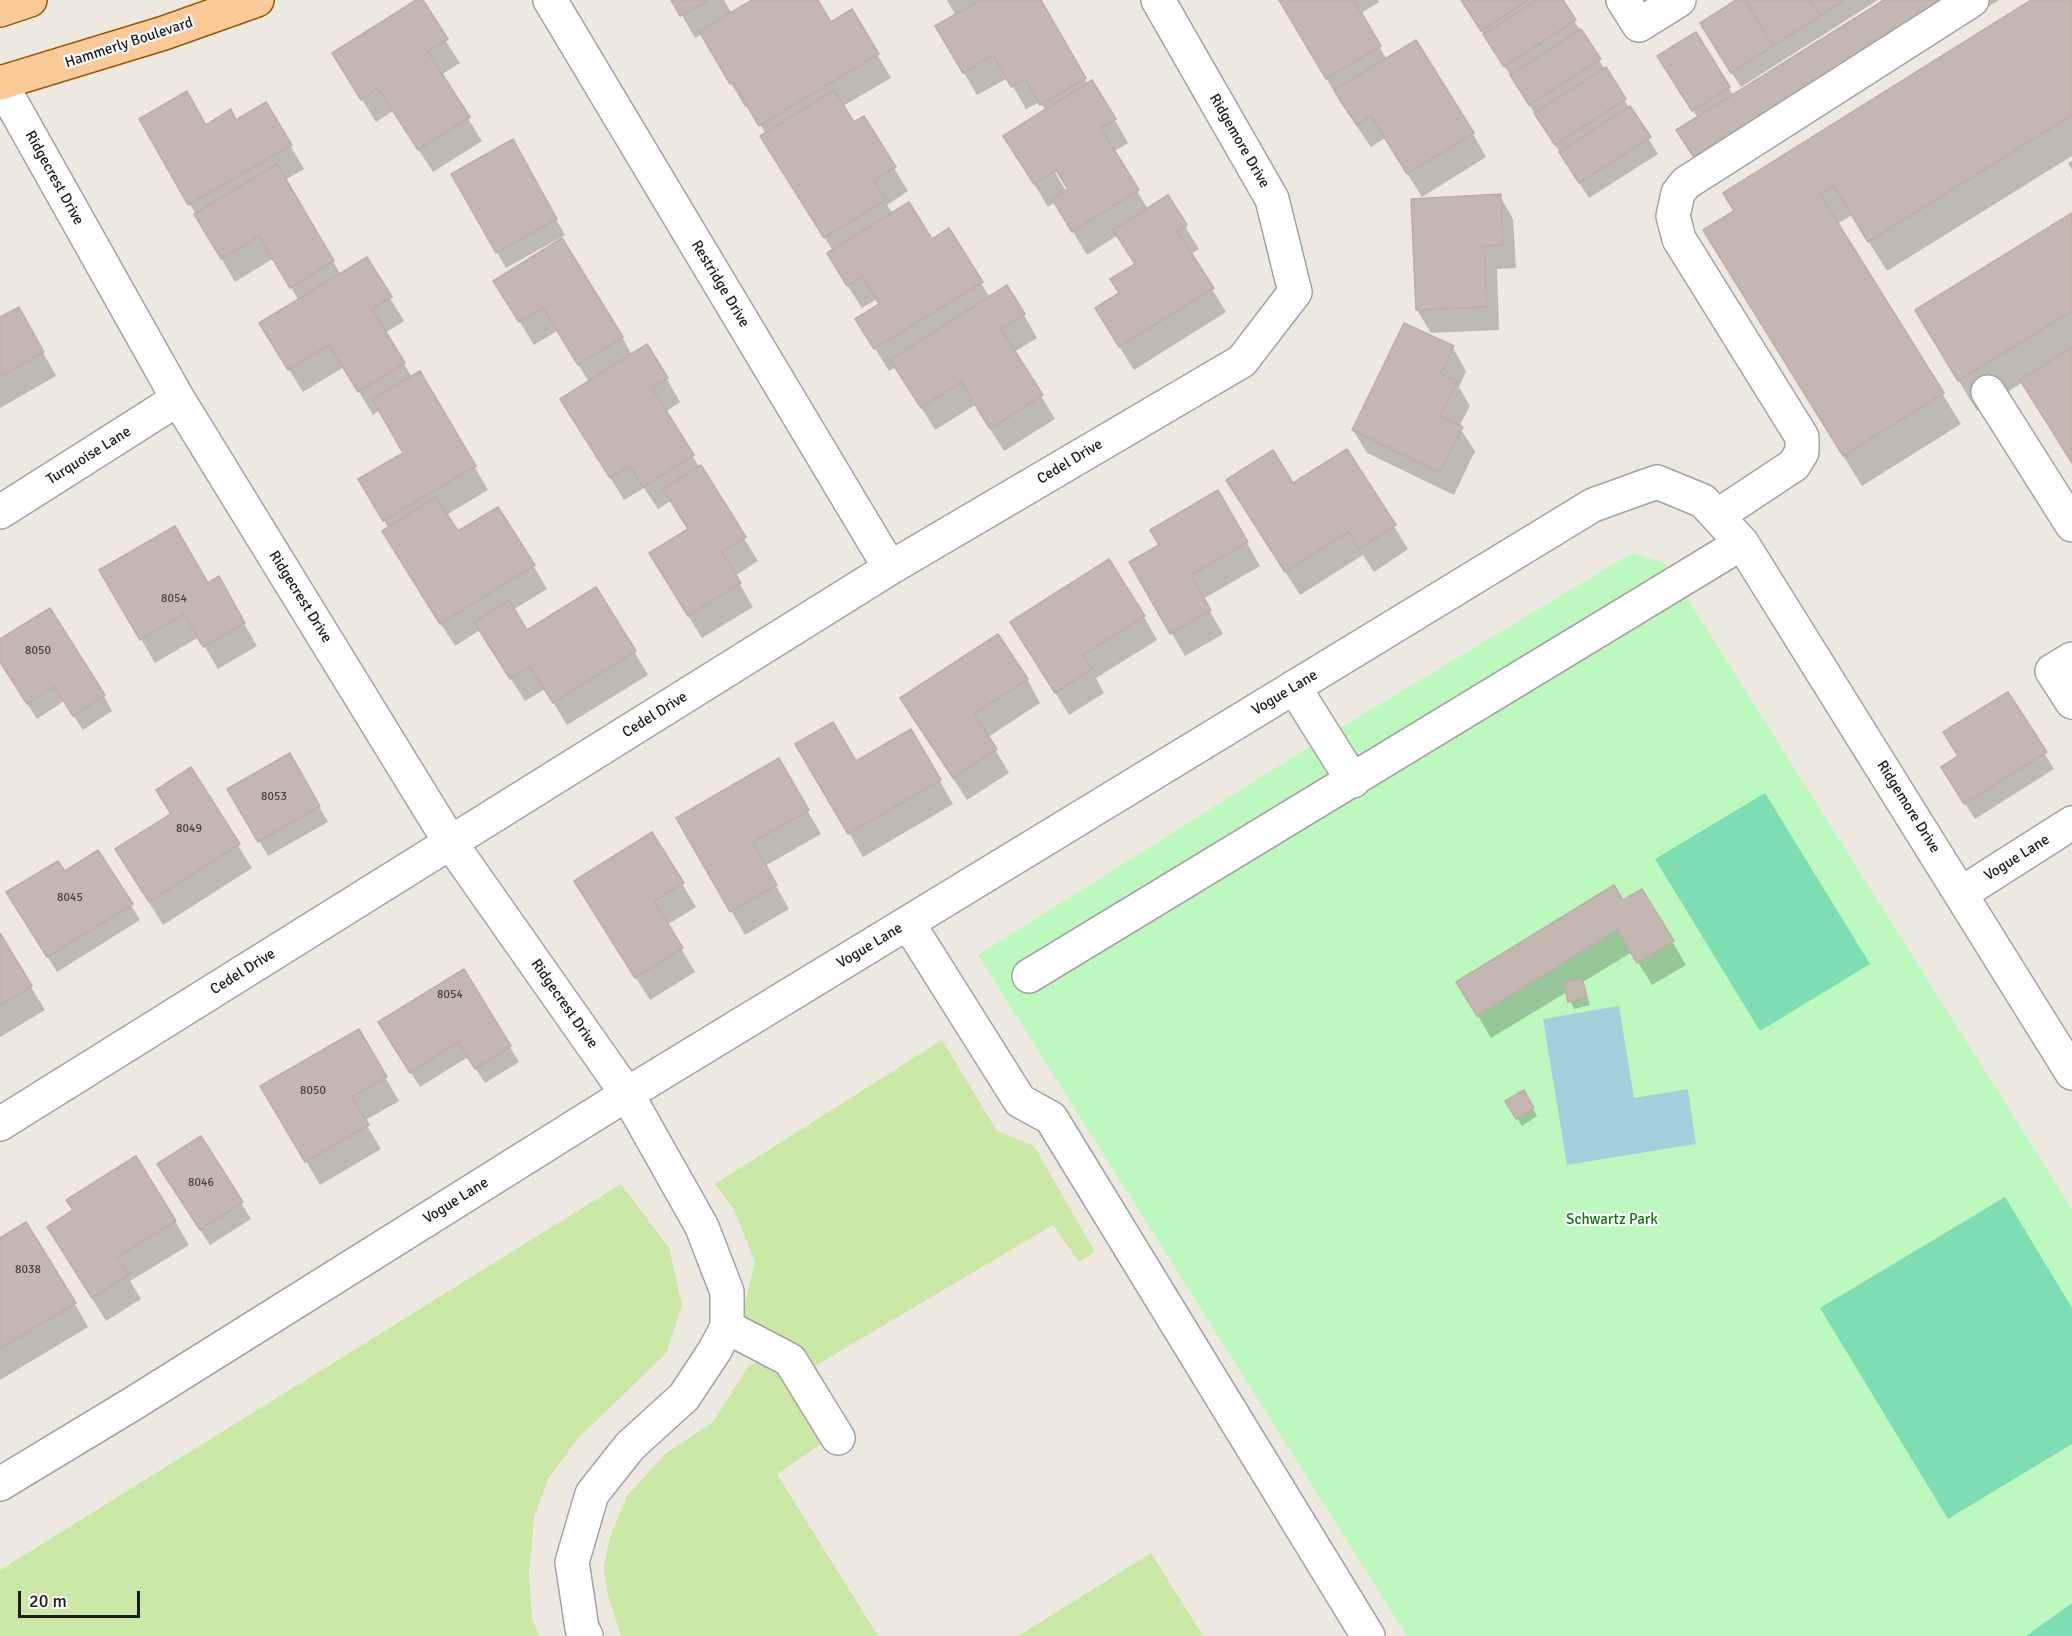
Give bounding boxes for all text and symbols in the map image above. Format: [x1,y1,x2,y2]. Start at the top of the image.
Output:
street label: Hammerly Boulevard [63,14,195,72]
street label: Ridgemore Drive [1205,91,1273,191]
street label: Ridgecrest Drive [21,128,87,228]
street label: Restridge Drive [687,237,753,331]
street label: Turquoise Lane [44,423,134,489]
street label: Cedel Drive [1034,435,1106,489]
street label: Ridgecrest Drive [265,548,335,646]
house number: 8054 [161,592,187,606]
house number: 8050 [25,644,51,658]
street label: Vogue Lane [1249,666,1321,720]
street label: Cedel Drive [619,688,691,742]
street label: Ridgemore Drive [1872,757,1944,857]
house number: 8053 [261,790,287,804]
house number: 8049 [176,822,202,836]
street label: Vogue Lane [1981,831,2053,885]
house number: 8045 [57,891,83,905]
street label: Vogue Lane [834,919,906,973]
street label: Cedel Drive [207,945,279,999]
street label: Ridgecrest Drive [527,956,601,1052]
house number: 8054 [437,988,463,1002]
house number: 8050 [300,1084,326,1098]
street label: Vogue Lane [420,1174,492,1228]
house number: 8046 [188,1176,214,1190]
park label: Schwartz Park [1566,1211,1658,1229]
house number: 8038 [15,1263,41,1277]
scale bar [21,1579,142,1617]
text: 20 m [29,1590,67,1612]

